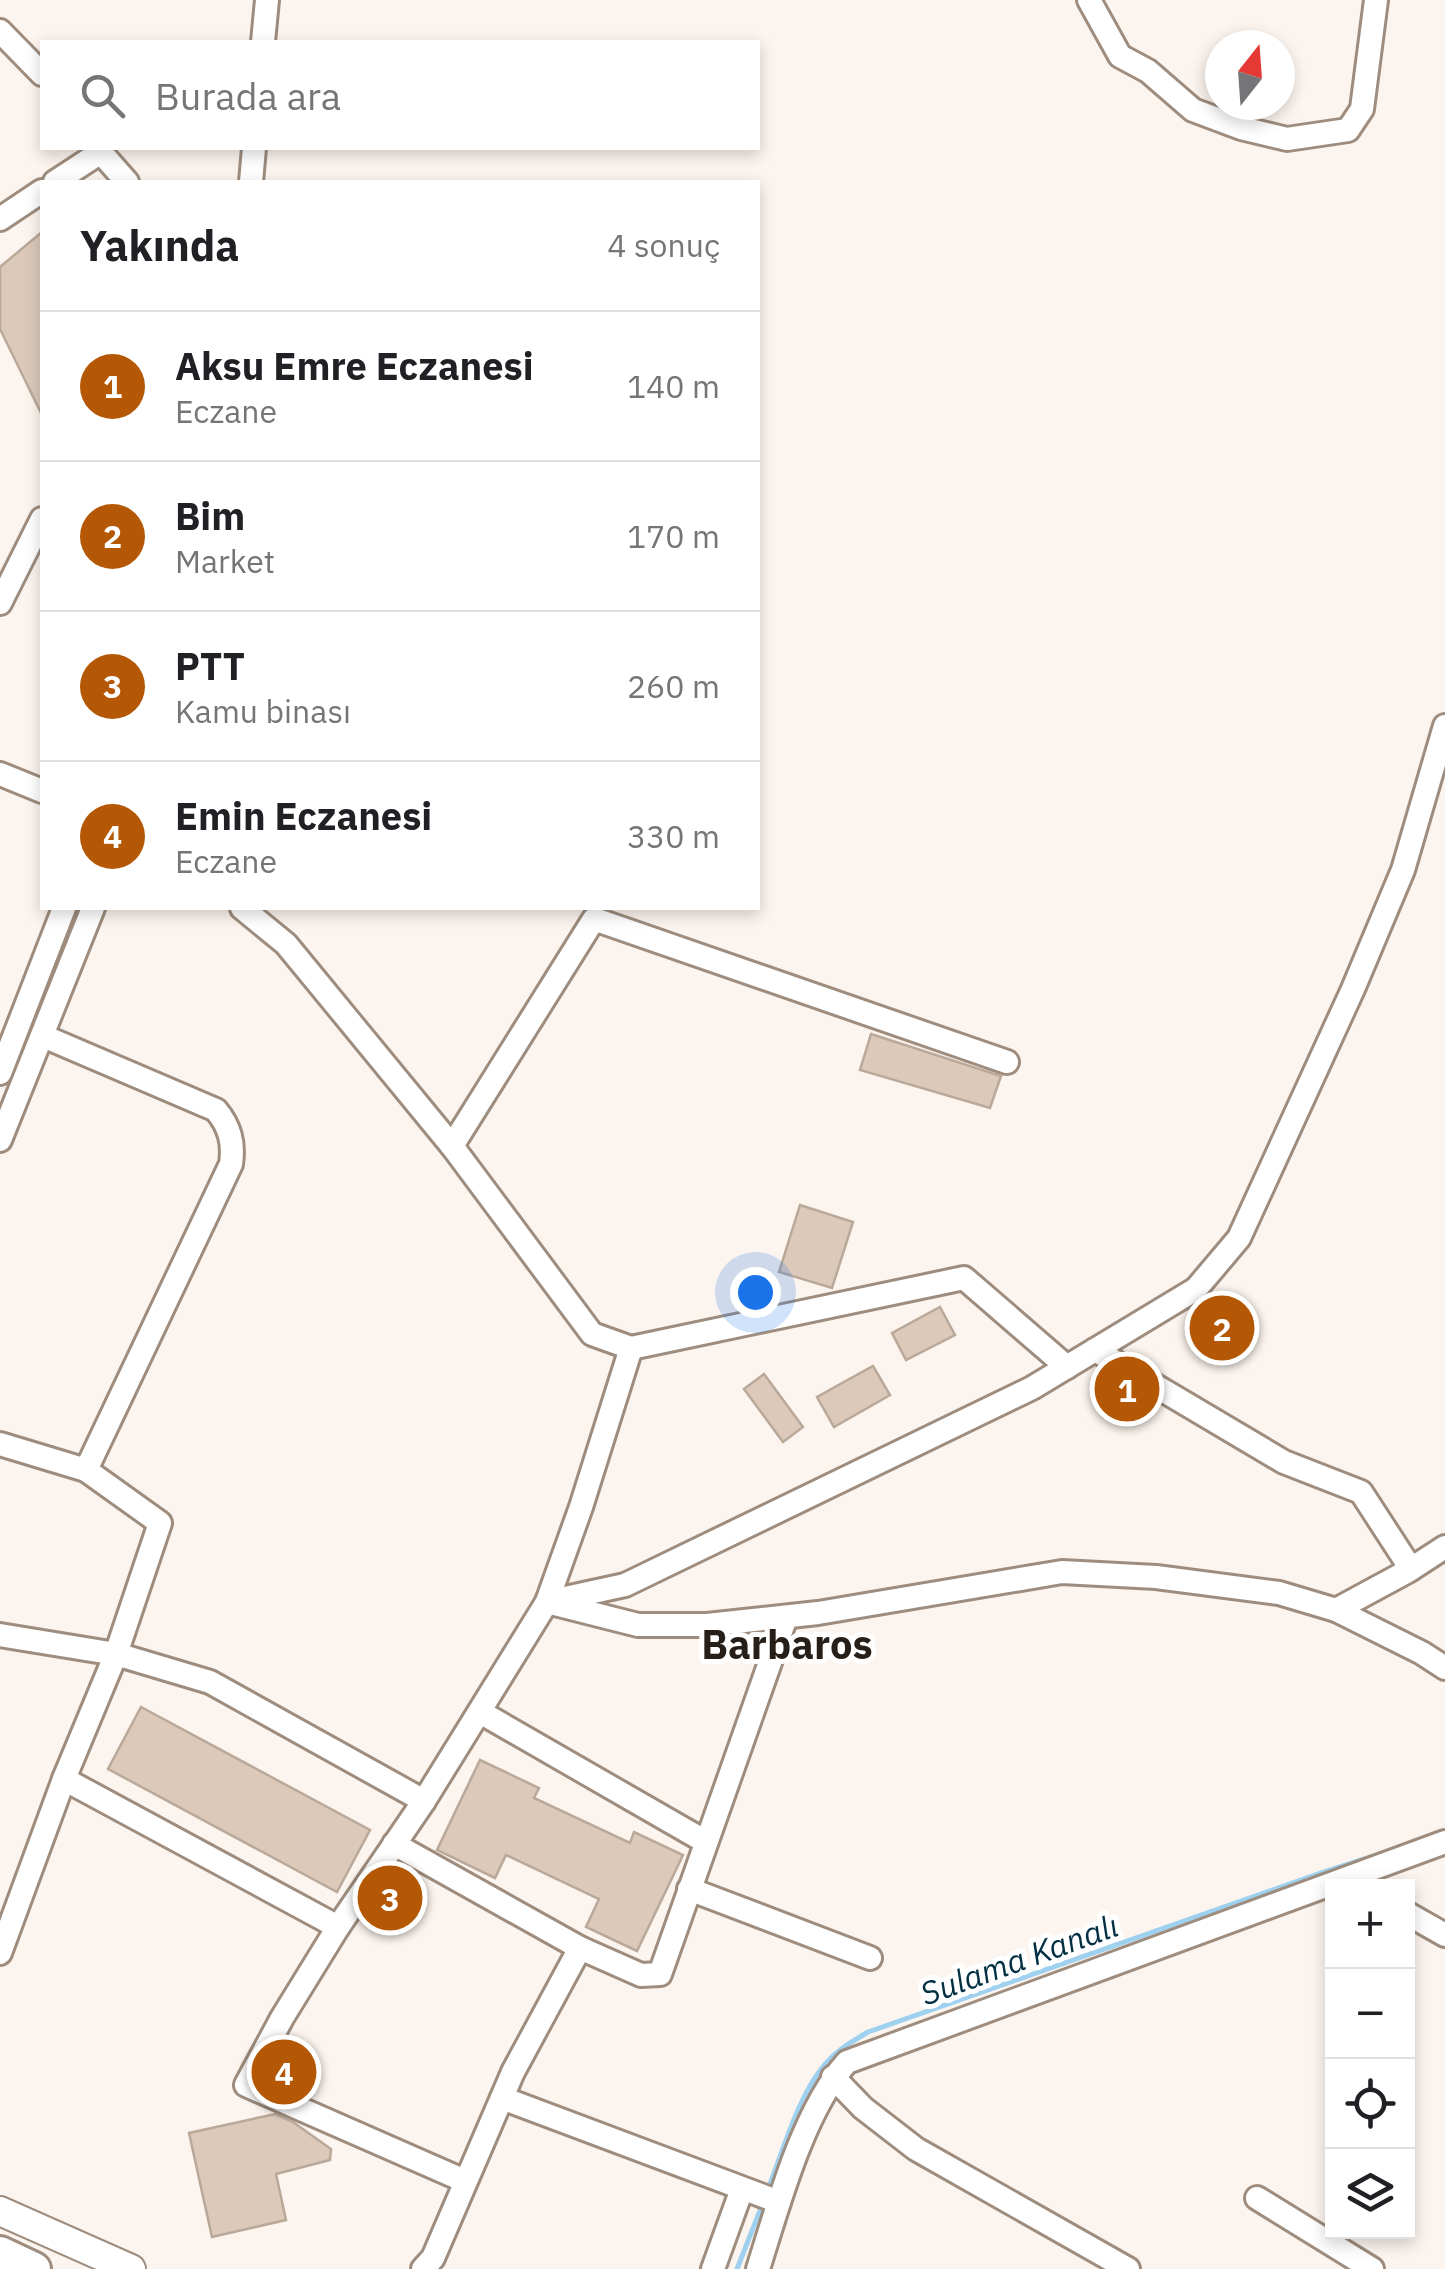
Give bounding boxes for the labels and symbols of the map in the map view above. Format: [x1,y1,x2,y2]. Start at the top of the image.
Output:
north arrow [1205,30,1295,120]
your location [730,1267,781,1318]
pin: 2 [1190,1290,1254,1366]
pin: 1 [1094,1352,1160,1426]
district label: Barbaros [701,1618,873,1670]
pin: 3 [358,1860,422,1936]
water label: Sulama Kanalı [914,1904,1124,2014]
pin: 4 [252,2034,316,2110]

